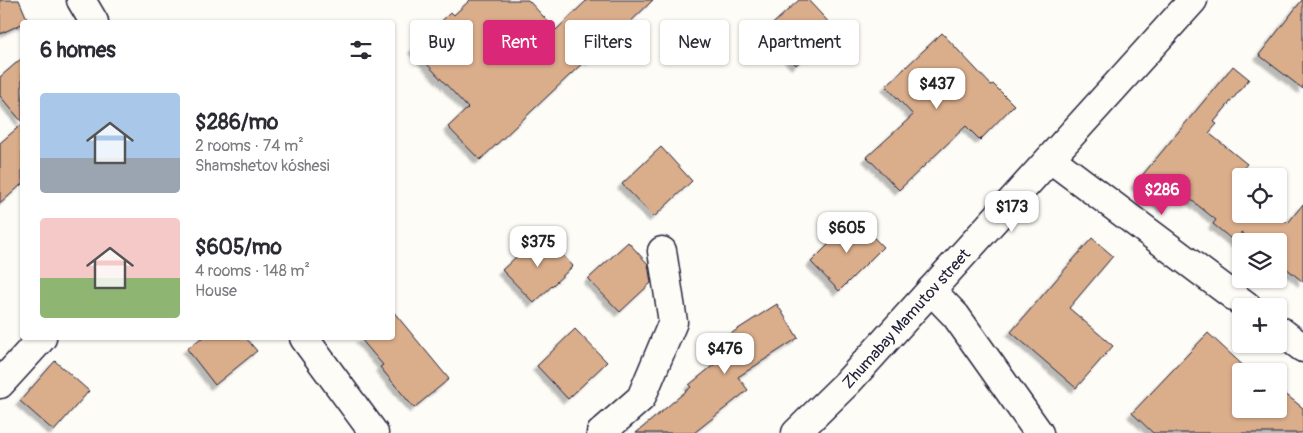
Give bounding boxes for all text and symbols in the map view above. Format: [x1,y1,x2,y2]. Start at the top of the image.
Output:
chip: Buy [410,20,473,65]
chip: Rent [483,20,555,65]
chip: Filters [565,20,650,65]
chip: New [660,20,729,65]
chip: Apartment [739,20,859,65]
icon: filters [347,36,375,64]
text: 6 homes [40,37,116,64]
pin: $437 [907,68,967,110]
text: $437 [919,74,955,94]
text: $286/mo [195,109,278,136]
icon: home [80,113,140,173]
text: 2 rooms · 74 m² [195,136,304,156]
text: Shamshetov kóshesi [195,156,329,176]
map controls [1232,168,1287,418]
button: locate [1232,168,1287,223]
pin: $286 [1132,174,1192,216]
text: $286 [1145,180,1180,200]
pin: $173 [982,190,1042,233]
text: $173 [996,197,1028,217]
pin: $605 [817,212,877,254]
text: $605 [828,218,866,238]
pin: $375 [508,226,568,268]
text: $375 [521,232,555,252]
button: layers [1232,233,1287,288]
text: $605/mo [195,234,282,261]
icon: home [80,238,140,298]
street label: Zhumabay Mamutov street [838,244,975,393]
text: 4 rooms · 148 m² [195,261,310,281]
text: House [195,281,237,301]
button: + [1232,298,1287,353]
pin: $476 [695,332,755,375]
text: $476 [707,339,743,359]
button: − [1232,363,1287,418]

